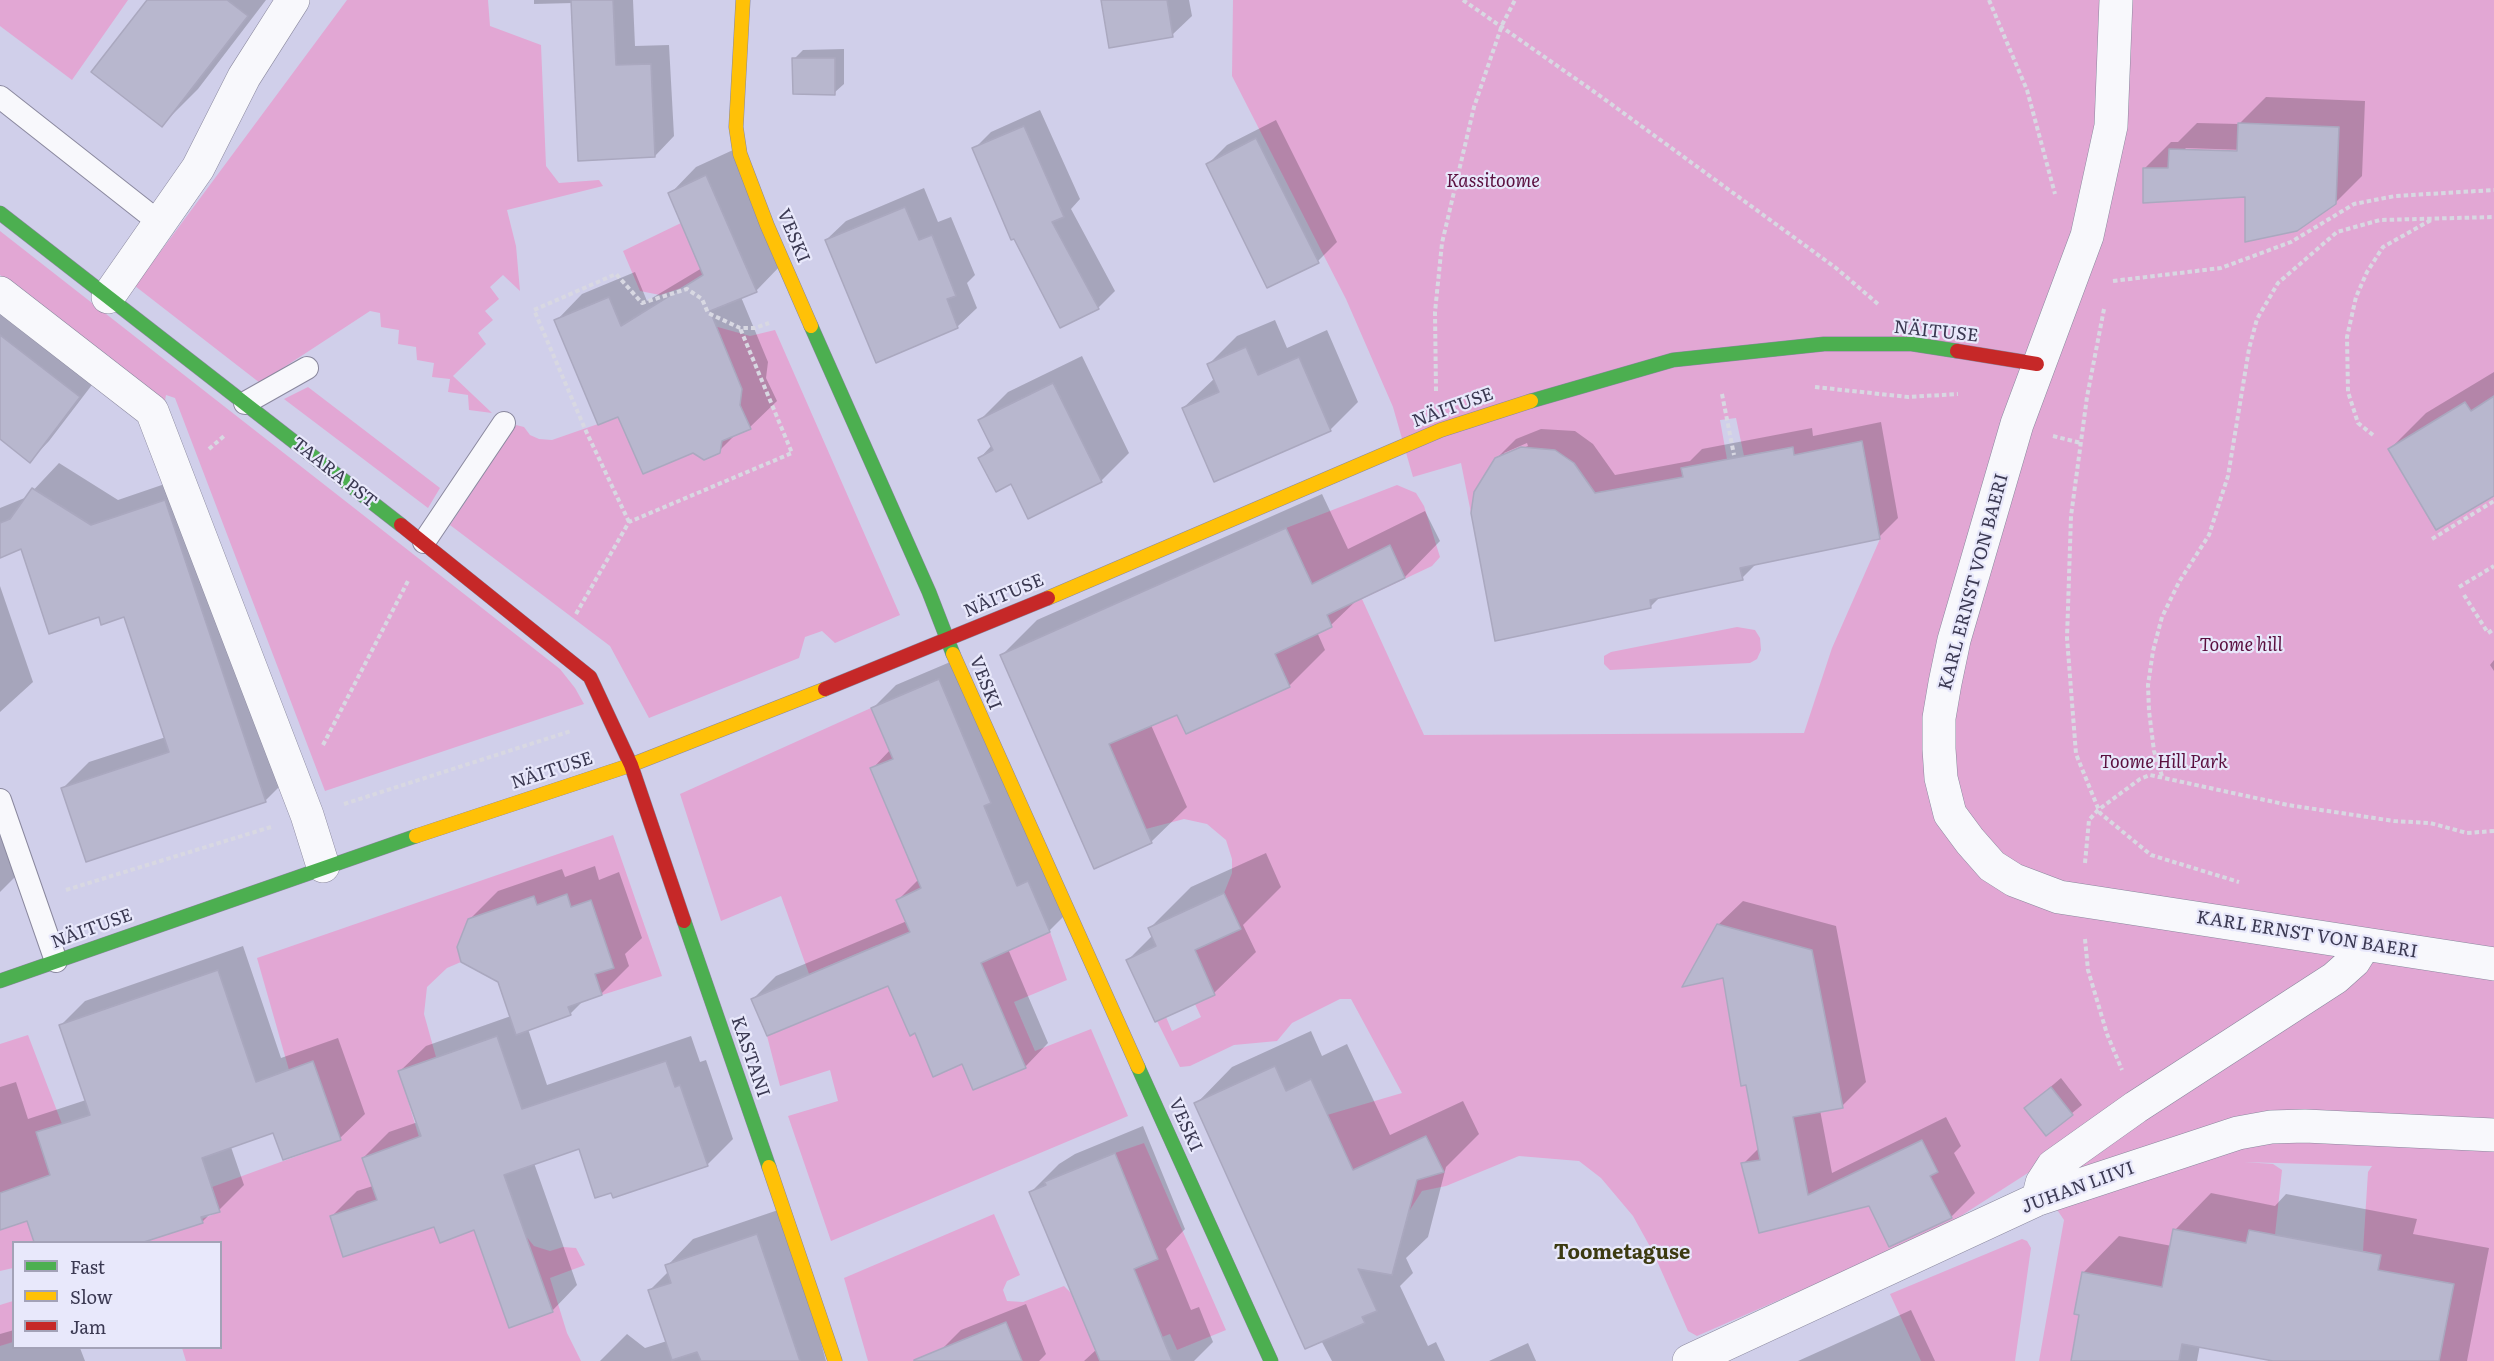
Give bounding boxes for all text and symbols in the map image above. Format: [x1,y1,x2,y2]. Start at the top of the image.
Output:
park label: Kassitoome [1446,171,1540,193]
street label: VESKI [772,206,814,266]
street label: NÄITUSE [1893,317,1979,347]
street label: NÄITUSE [1410,383,1496,433]
street label: TAARA PST [287,433,381,513]
street label: KARL ERNST VON BAERI [1935,471,2013,693]
street label: NÄITUSE [961,570,1047,622]
park label: Toome hill [2200,635,2282,657]
street label: VESKI [964,653,1006,713]
street label: NÄITUSE [508,748,596,794]
park label: Toome Hill Park [2100,752,2228,774]
street label: NÄITUSE [49,904,135,954]
street label: KARL ERNST VON BAERI [2195,907,2419,963]
street label: KASTANI [726,1014,774,1100]
street label: VESKI [1164,1095,1206,1155]
street label: JUHAN LIIVI [2019,1158,2137,1218]
legend [12,1241,222,1349]
district label: Toometaguse [1554,1241,1690,1265]
text: Fast [70,1253,105,1280]
text: Slow [70,1283,112,1310]
text: Jam [70,1313,106,1340]

